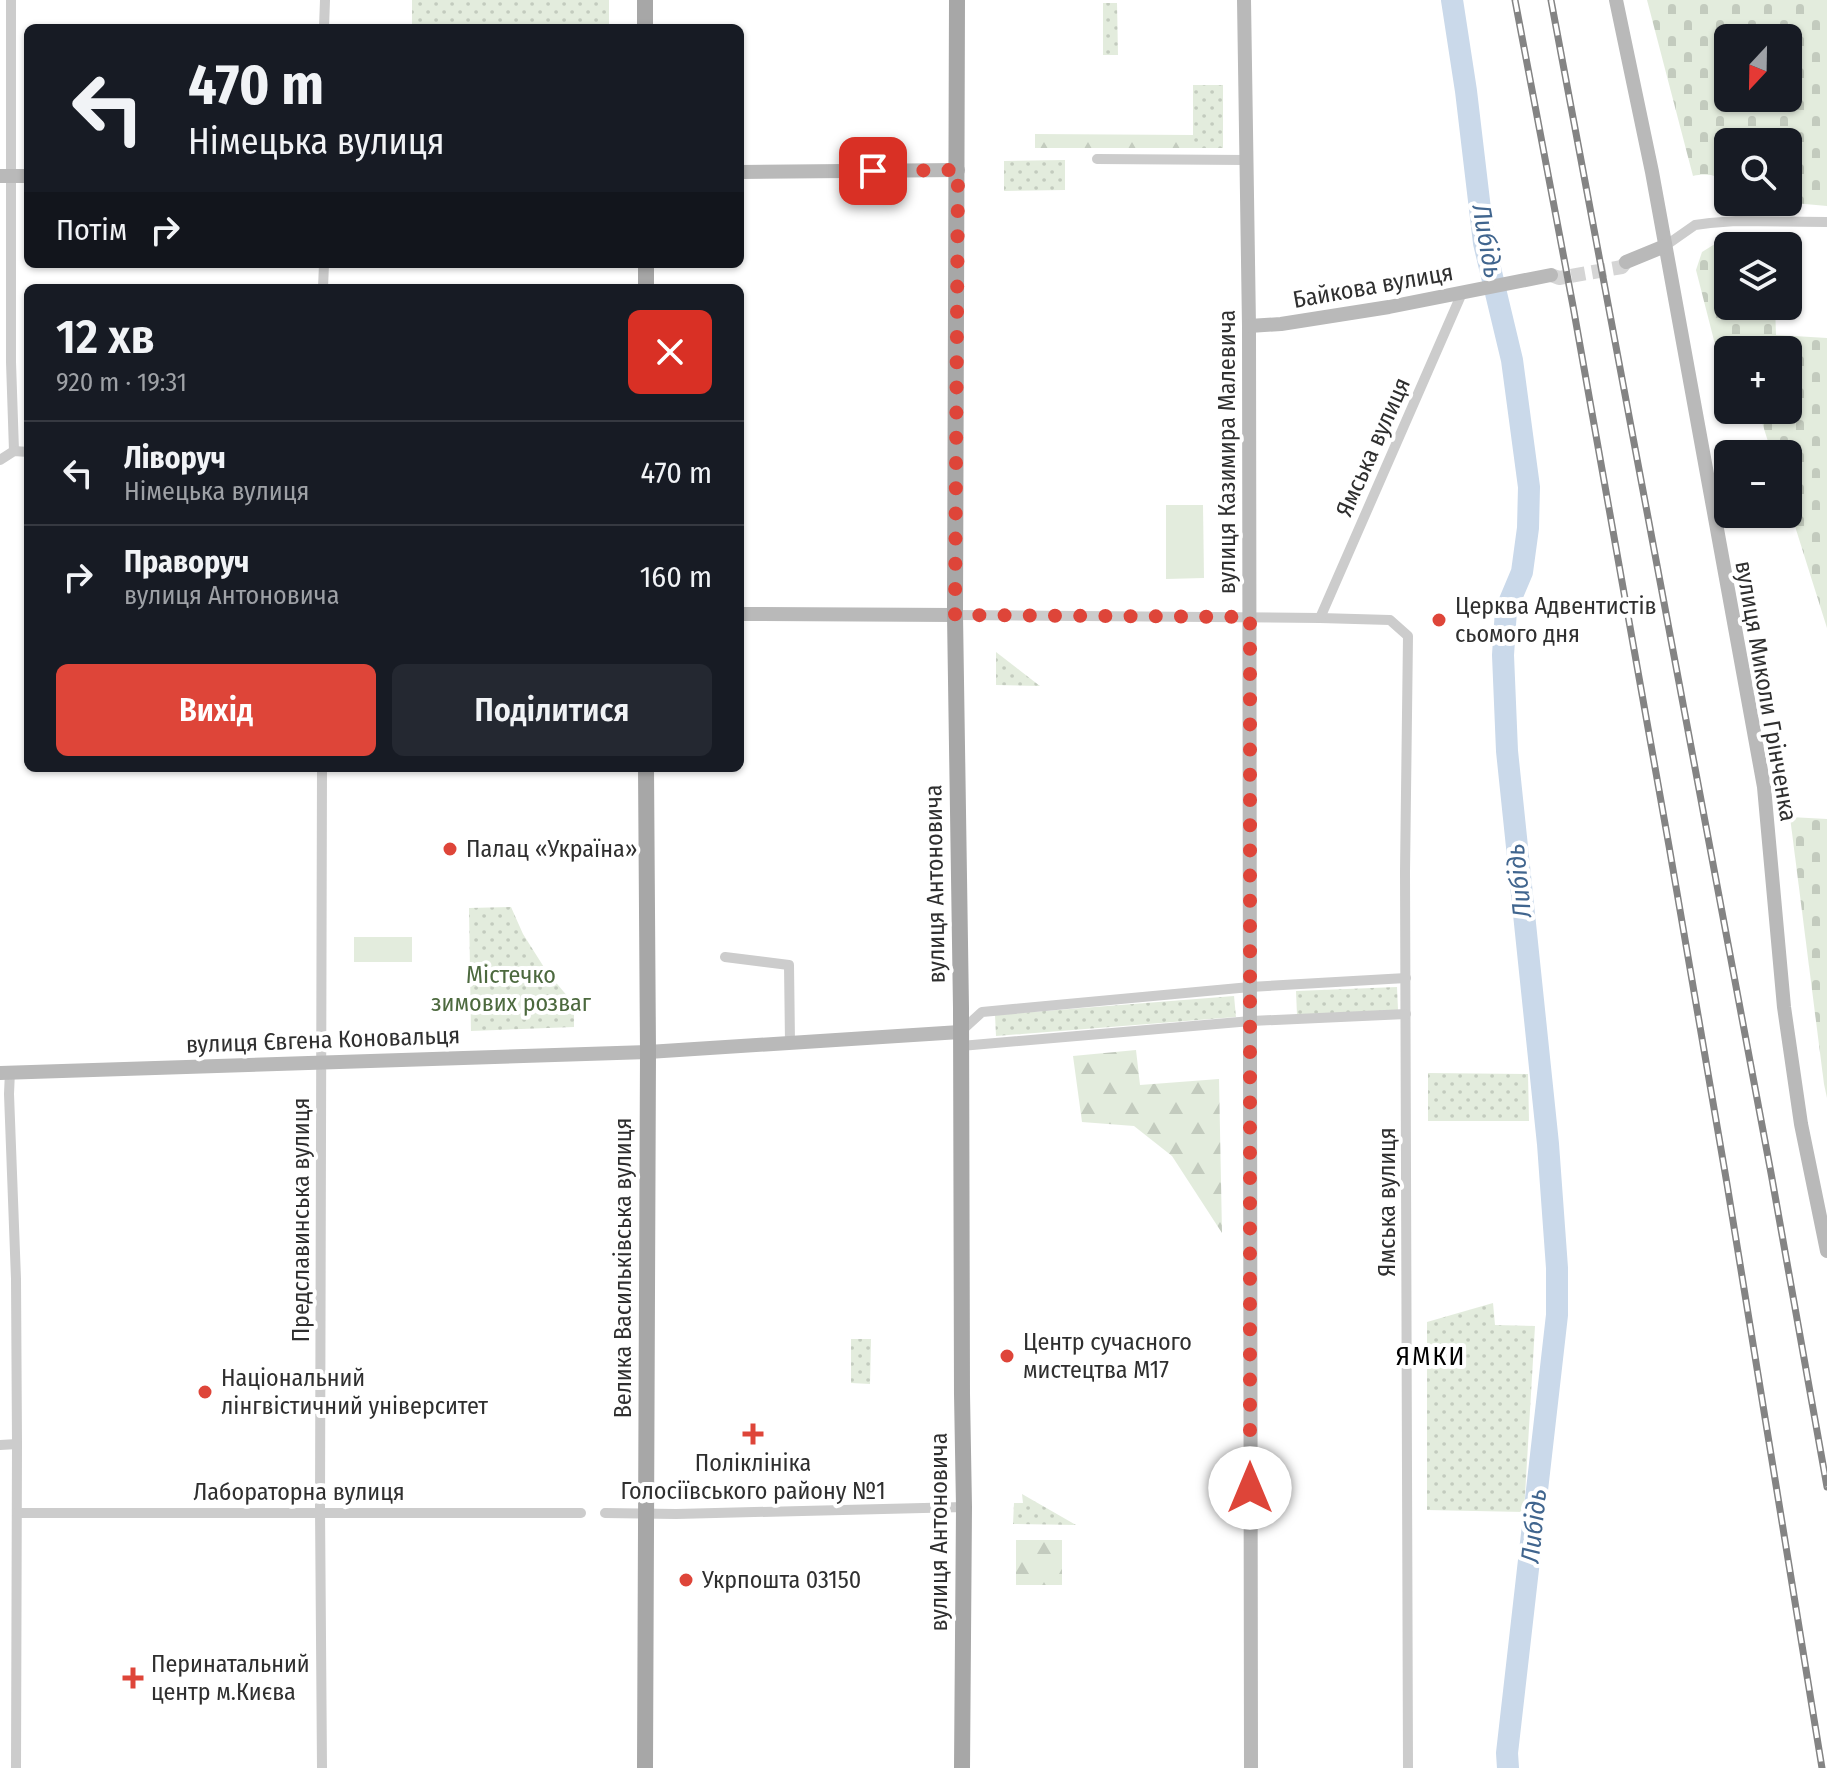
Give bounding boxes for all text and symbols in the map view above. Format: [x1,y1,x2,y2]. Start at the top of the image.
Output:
north arrow [1714,24,1802,112]
map controls [1714,24,1802,528]
text: 470 m [188,52,324,119]
icon: left [56,56,160,160]
text: Німецька вулиця [188,120,445,164]
button: search [1714,128,1802,216]
pin [839,137,907,205]
icon: arrive [851,149,895,193]
water label: Либідь [1465,201,1509,280]
icon: right [143,208,187,252]
text: Потім [56,212,127,248]
button: layers [1714,232,1802,320]
street label: Байкова вулиця [1291,258,1455,314]
text: 12 хв [56,308,155,366]
button: close [628,310,712,394]
street label: вулиця Казимира Малевича [1213,310,1241,594]
button: + [1714,336,1802,424]
text: 920 m · 19:31 [56,367,187,398]
street label: Ямська вулиця [1330,373,1416,521]
text: Ліворуч [124,440,226,476]
button: − [1714,440,1802,528]
icon: left [56,451,100,495]
text: 470 m [640,455,712,491]
text: Німецька вулиця [124,476,309,507]
text: Праворуч [124,544,249,580]
icon: right [56,555,100,599]
text: 160 m [640,559,712,595]
street label: вулиця Миколи Грінченка [1729,559,1803,823]
text: вулиця Антоновича [124,580,339,611]
place label: Церква Адвентистів сьомого дня [1455,592,1657,648]
marker: Церква Адвентистів сьомого дня [1430,611,1448,629]
button: Вихід [56,664,376,756]
button: Поділитися [392,664,712,756]
street label: вулиця Антоновича [919,784,951,984]
place label: Палац «Україна» [466,835,638,863]
marker: Палац «Україна» [441,840,459,858]
water label: Либідь [1500,842,1538,921]
park label: Містечко зимових розваг [431,961,592,1017]
street label: вулиця Євгена Коновальця [185,1021,461,1059]
street label: Предславинська вулиця [287,1098,315,1342]
street label: Велика Васильківська вулиця [609,1118,637,1418]
street label: Ямська вулиця [1373,1127,1401,1277]
place label: Центр сучасного мистецтва M17 [1023,1328,1192,1384]
district label: ЯМКИ [1396,1341,1466,1372]
marker: Центр сучасного мистецтва M17 [998,1347,1016,1365]
place label: Національний лінгвістичний університет [221,1364,488,1420]
marker: Національний лінгвістичний університет [196,1383,214,1401]
marker: Поліклініка Голосіївського району №1 [742,1423,764,1445]
street label: вулиця Антоновича [925,1433,953,1631]
position arrow [1208,1446,1292,1530]
place label: Поліклініка Голосіївського району №1 [620,1449,886,1505]
street label: Лабораторна вулиця [193,1478,405,1506]
water label: Либідь [1515,1487,1553,1566]
place label: Укрпошта 03150 [701,1566,861,1594]
marker: Укрпошта 03150 [677,1571,695,1589]
place label: Перинатальний центр м.Києва [151,1650,310,1706]
marker: Перинатальний центр м.Києва [122,1667,144,1689]

